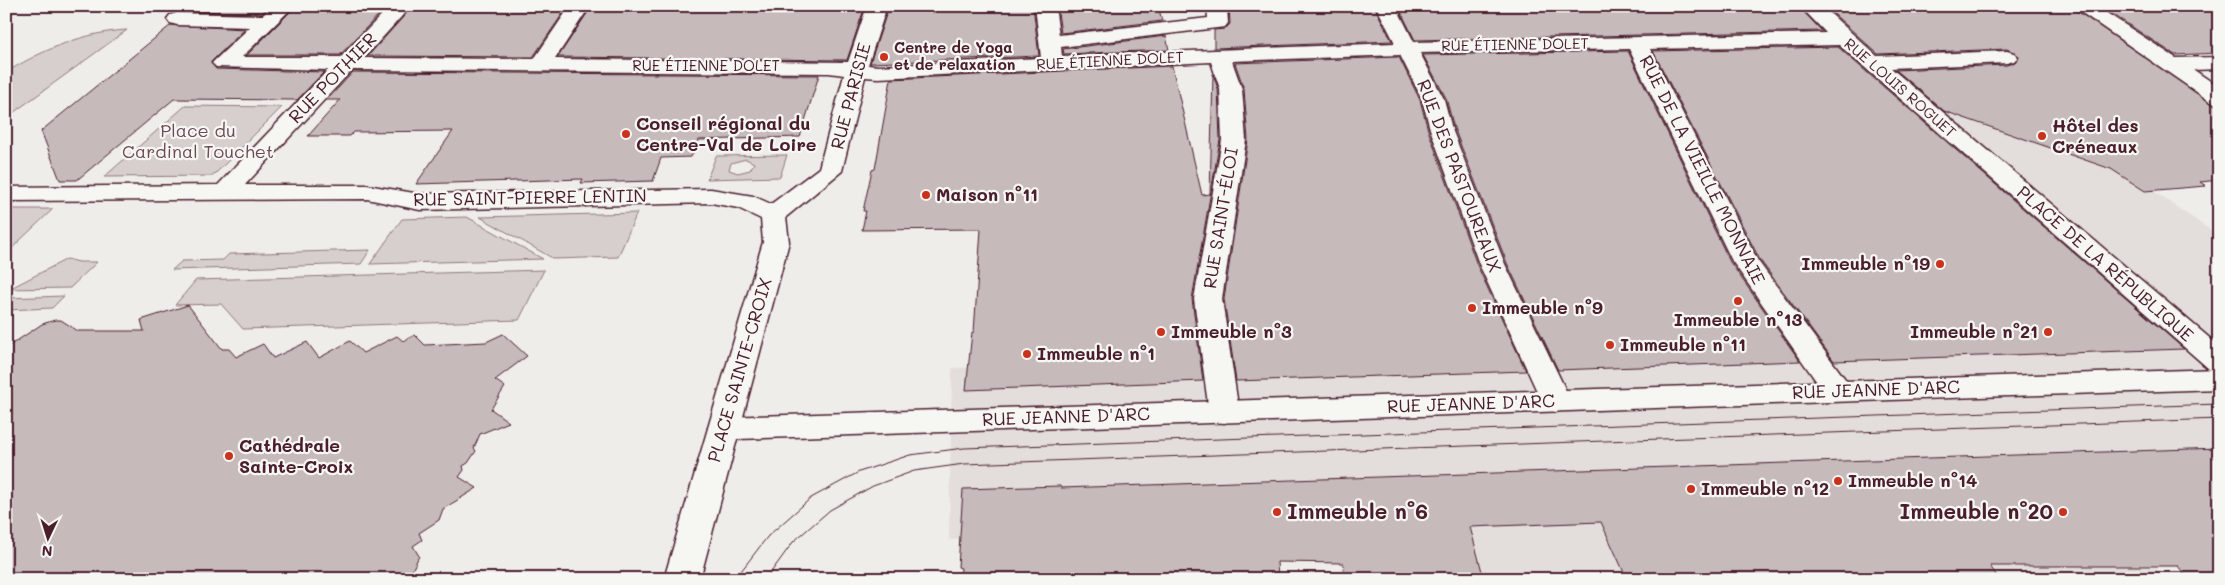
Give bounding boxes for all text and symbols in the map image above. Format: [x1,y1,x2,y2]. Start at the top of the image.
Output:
street label: RUE POTHIER [283,27,382,128]
street label: RUE ÉTIENNE DOLET [1441,33,1589,55]
street label: RUE LOUIS ROGUET [1840,33,1961,141]
place label: Centre de Yoga et de relaxation [894,37,1015,74]
street label: RUE PARISIE [824,40,876,152]
street label: RUE ÉTIENNE DOLET [1036,46,1184,74]
marker: Centre de Yoga et de relaxation [878,51,890,63]
street label: RUE DE LA VIEILLE MONNAIE [1634,51,1771,288]
street label: RUE ÉTIENNE DOLET [632,55,780,75]
street label: RUE DES PASTOUREAUX [1412,76,1508,276]
place label: Conseil régional du Centre-Val de Loire [636,111,817,156]
place label: Hôtel des Créneaux [2052,113,2139,158]
park label: Place du Cardinal Touchet [122,118,274,163]
marker: Conseil régional du Centre-Val de Loire [620,128,632,140]
marker: Hôtel des Créneaux [2036,130,2048,142]
street label: RUE SAINT-ÉLOI [1197,145,1243,290]
street label: PLACE DE LA RÉPUBLIQUE [2012,180,2199,347]
place label: Maison n°11 [936,182,1038,206]
street label: RUE SAINT-PIERRE LENTIN [413,183,647,211]
marker: Maison n°11 [920,189,932,201]
place label: Immeuble n°19 [1801,251,1930,275]
marker: Immeuble n°19 [1934,258,1946,270]
street label: PLACE SAINTE-CROIX [701,275,777,465]
place label: Immeuble n°9 [1482,295,1603,319]
marker: Immeuble n°13 [1732,295,1744,307]
marker: Immeuble n°9 [1466,302,1478,314]
place label: Immeuble n°13 [1674,307,1803,331]
place label: Immeuble n°3 [1171,319,1292,343]
place label: Immeuble n°21 [1910,319,2038,343]
marker: Immeuble n°3 [1155,326,1167,338]
marker: Immeuble n°21 [2042,326,2054,338]
place label: Immeuble n°11 [1620,332,1746,356]
marker: Immeuble n°11 [1604,339,1616,351]
place label: Immeuble n°1 [1037,341,1155,365]
marker: Immeuble n°1 [1021,348,1033,360]
street label: RUE JEANNE D'ARC [1792,374,1961,404]
street label: RUE JEANNE D'ARC [1387,388,1556,418]
street label: RUE JEANNE D'ARC [982,401,1151,431]
place label: Cathédrale Sainte-Croix [239,433,353,478]
marker: Cathédrale Sainte-Croix [223,450,235,462]
place label: Immeuble n°14 [1848,468,1977,492]
marker: Immeuble n°14 [1832,475,1844,487]
place label: Immeuble n°12 [1701,476,1829,500]
marker: Immeuble n°12 [1685,483,1697,495]
place label: Immeuble n°6 [1287,497,1428,524]
place label: Immeuble n°20 [1899,497,2053,524]
marker: Immeuble n°6 [1271,506,1283,518]
marker: Immeuble n°20 [2057,506,2069,518]
north arrow [22,512,72,562]
text: N [41,542,53,561]

